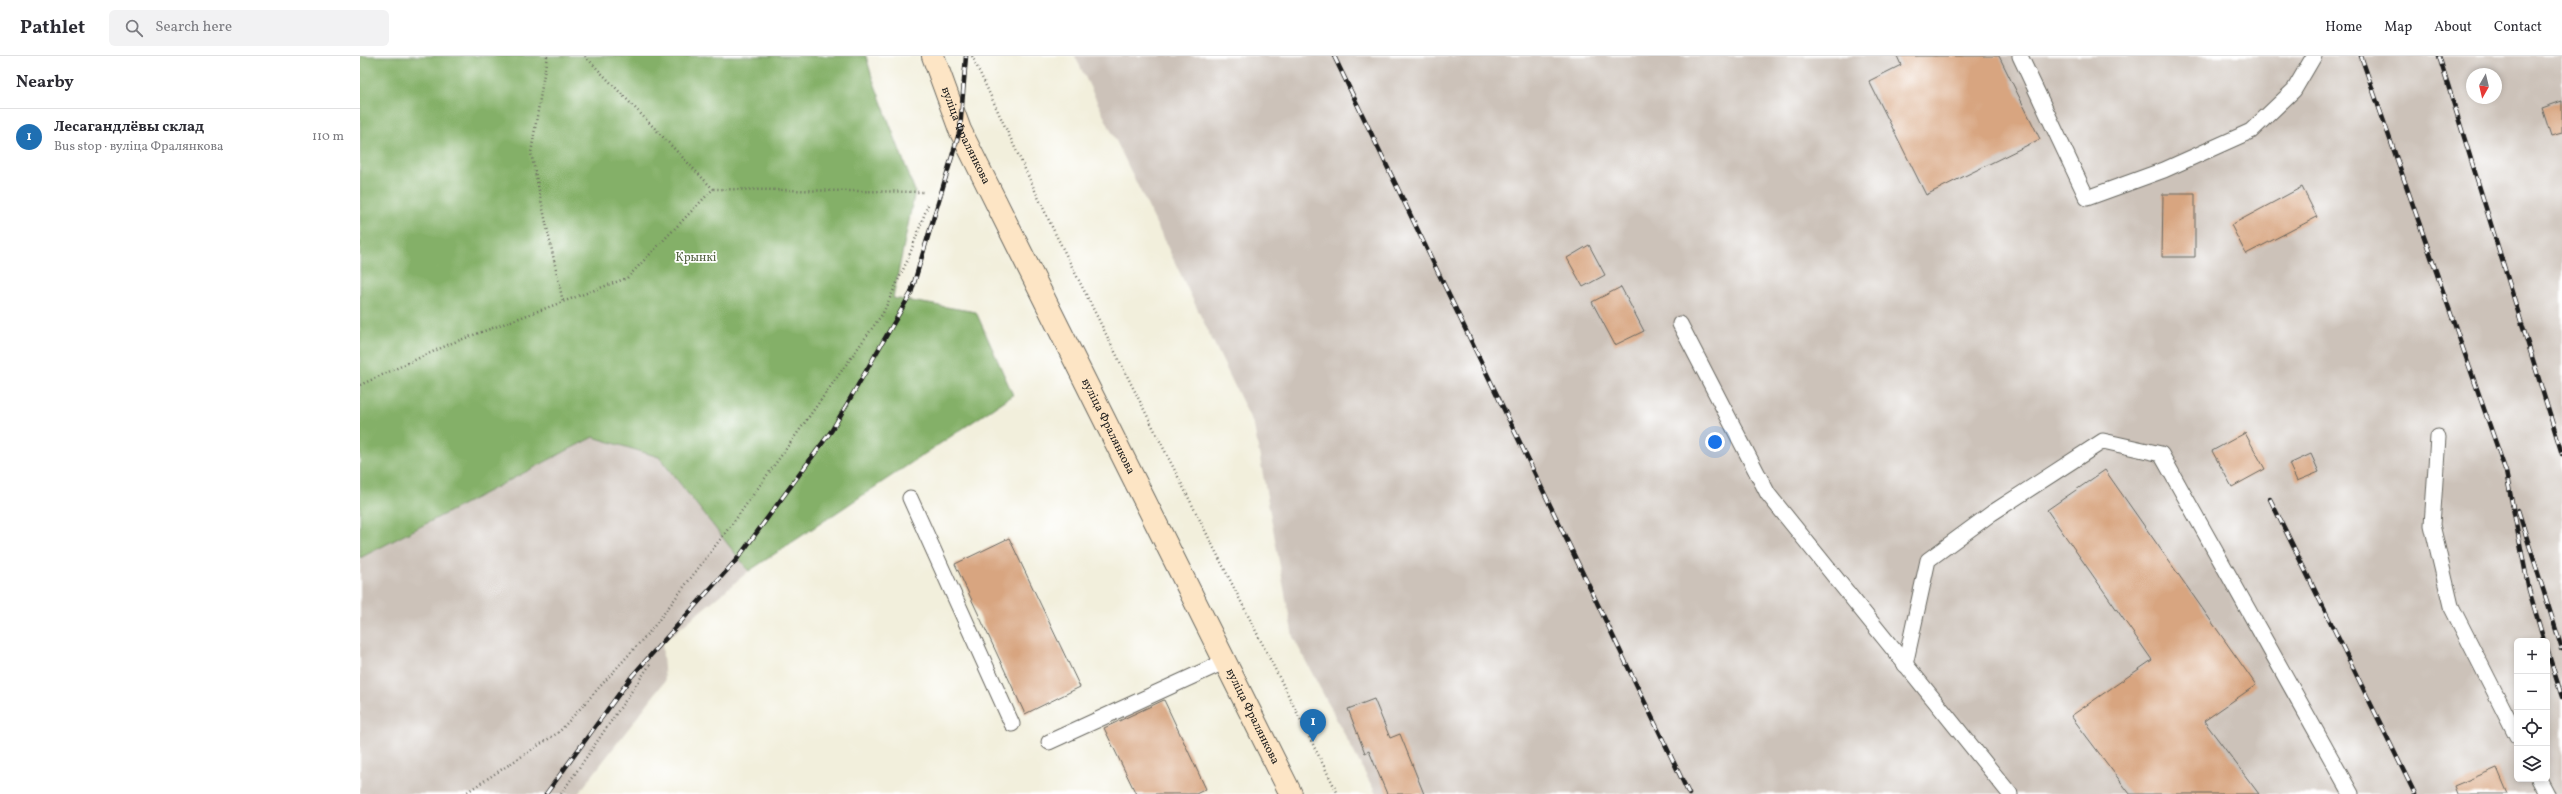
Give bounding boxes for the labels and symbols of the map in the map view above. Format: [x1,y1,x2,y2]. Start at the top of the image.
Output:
north arrow [2466,68,2502,104]
street label: вуліца Фралянкова [937,85,994,187]
park label: Крынкі [676,250,717,266]
street label: вуліца Фралянкова [1077,376,1138,477]
your location [1705,432,1725,452]
street label: вуліца Фралянкова [1222,666,1283,767]
pin: 1 [1300,709,1326,742]

